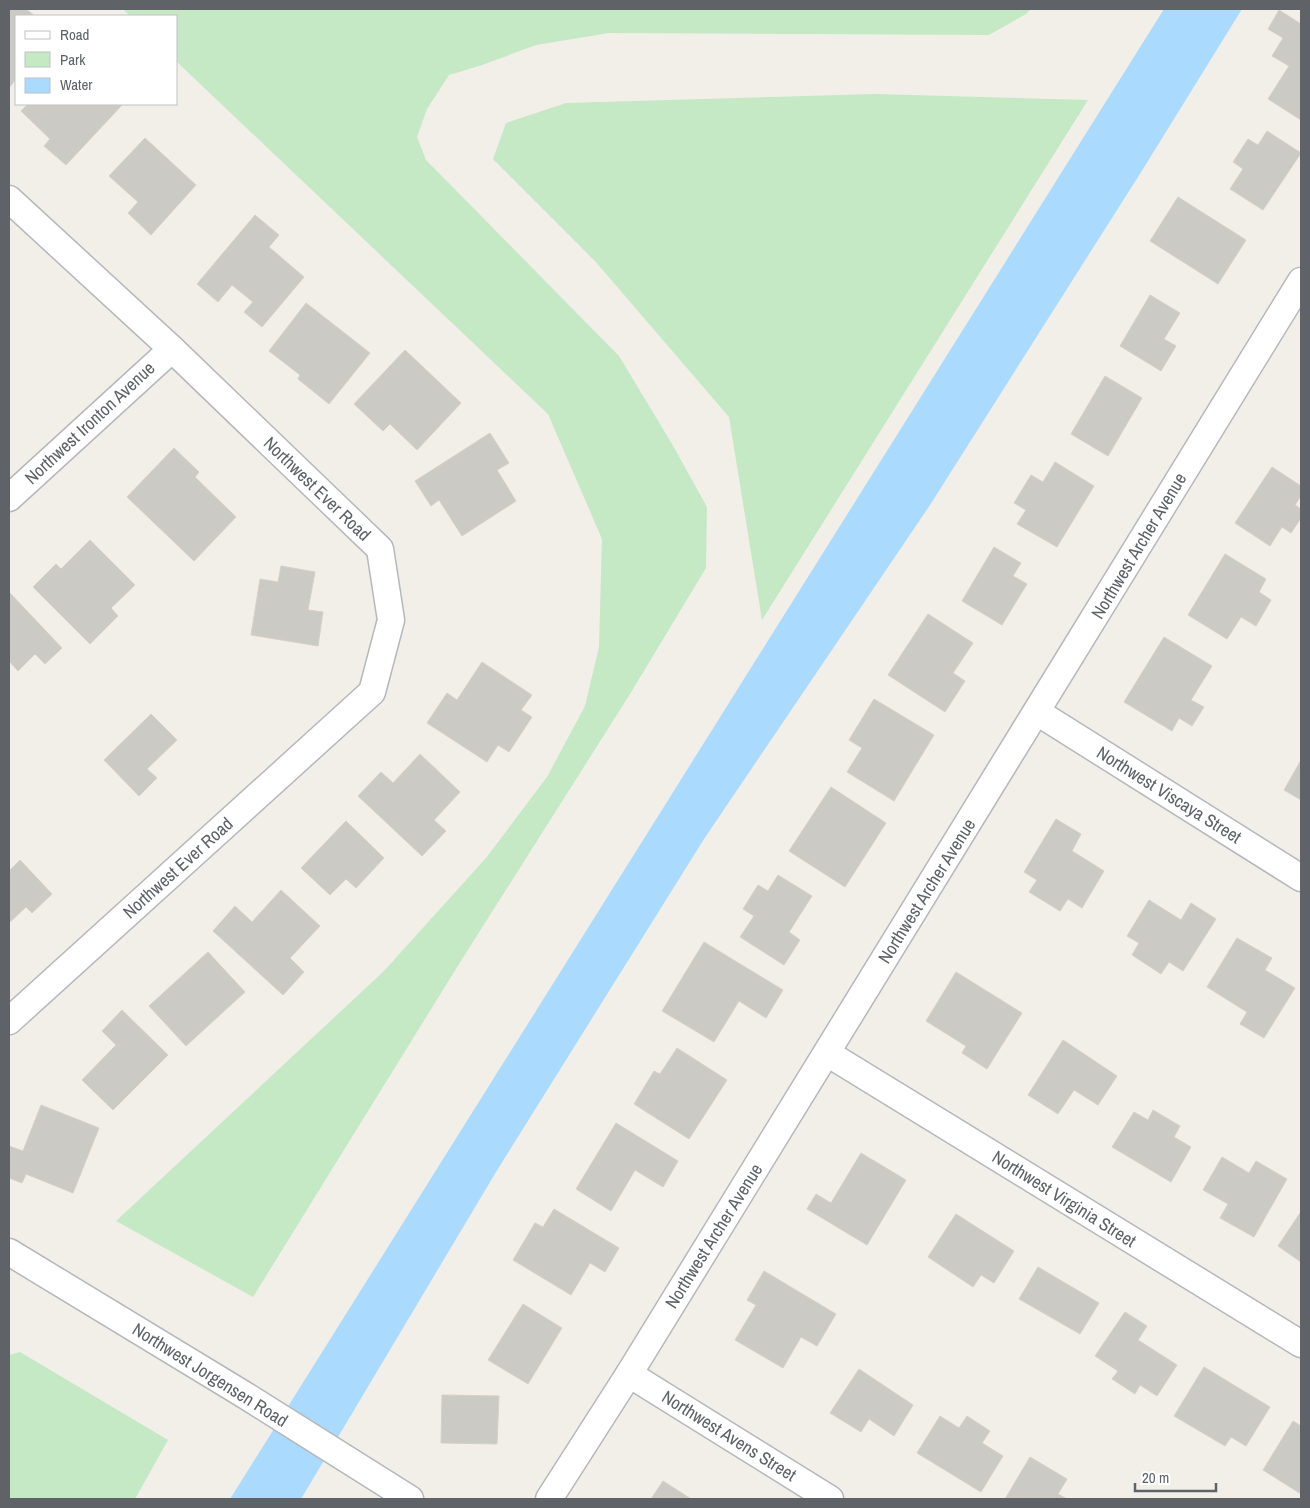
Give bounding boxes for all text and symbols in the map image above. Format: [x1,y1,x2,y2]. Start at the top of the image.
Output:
legend [15,15,178,105]
text: Road [60,24,89,45]
text: Park [60,49,86,70]
text: Water [60,74,92,95]
street label: Northwest Ironton Avenue [19,356,160,490]
street label: Northwest Ever Road [258,431,376,546]
street label: Northwest Archer Avenue [1085,468,1192,623]
street label: Northwest Viscaya Street [1092,740,1246,849]
street label: Northwest Ever Road [117,811,238,924]
street label: Northwest Archer Avenue [872,814,981,968]
street label: Northwest Virginia Street [987,1144,1141,1253]
street label: Northwest Archer Avenue [659,1159,768,1313]
street label: Northwest Jorgensen Road [128,1317,293,1433]
street label: Northwest Avens Street [657,1384,801,1487]
scale bar [1135,1460,1216,1492]
text: 20 m [1142,1467,1169,1488]

